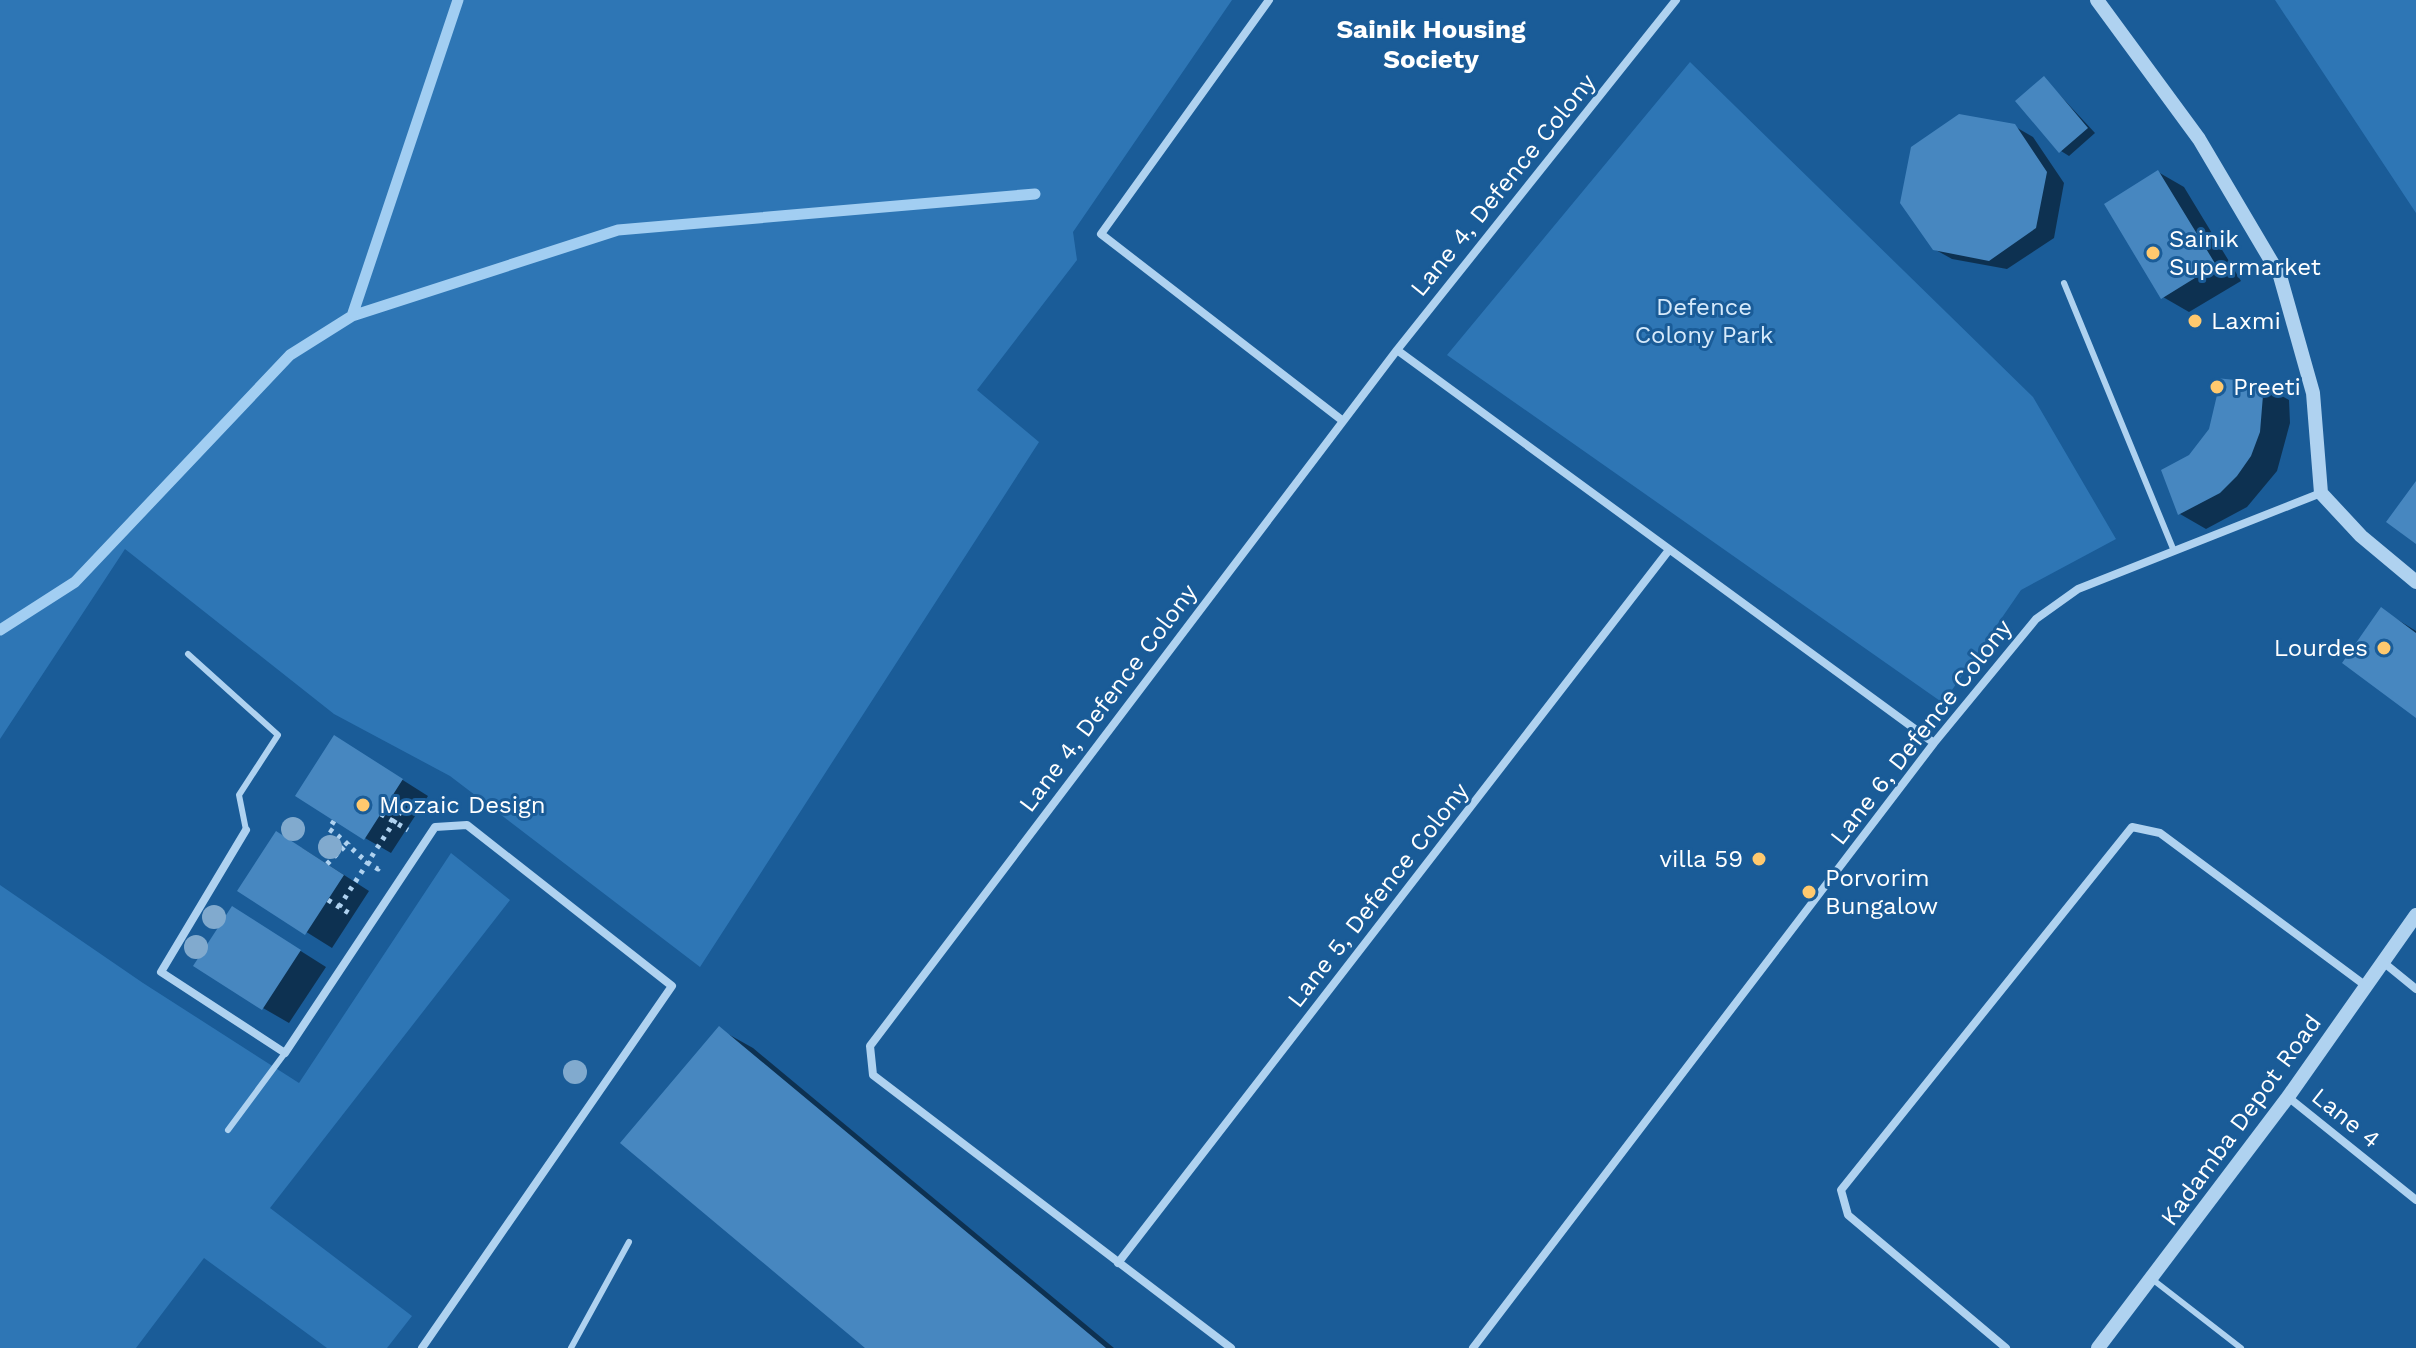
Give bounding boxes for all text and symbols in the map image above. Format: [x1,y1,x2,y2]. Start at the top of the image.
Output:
district label: Sainik Housing Society [1336,14,1526,74]
street label: Lane 4, Defence Colony [1405,68,1602,302]
place label: Sainik Supermarket [2169,225,2321,281]
marker: Sainik Supermarket [2144,244,2162,262]
park label: Defence Colony Park [1635,293,1774,349]
place label: Laxmi [2211,307,2281,335]
marker: Laxmi [2186,312,2204,330]
place label: Preeti [2233,373,2301,401]
marker: Preeti [2208,378,2226,396]
street label: Lane 4, Defence Colony [1013,578,1203,817]
street label: Lane 6, Defence Colony [1824,613,2018,850]
place label: Lourdes [2274,634,2368,662]
marker: Lourdes [2375,639,2393,657]
street label: Lane 5, Defence Colony [1282,777,1475,1013]
place label: Mozaic Design [379,791,546,819]
marker: Mozaic Design [354,796,372,814]
place label: villa 59 [1659,845,1743,873]
marker: villa 59 [1750,850,1768,868]
place label: Porvorim Bungalow [1825,864,1938,920]
marker: Porvorim Bungalow [1800,883,1818,901]
street label: Kadamba Depot Road [2155,1009,2327,1231]
street label: Lane 4 [2306,1082,2386,1154]

